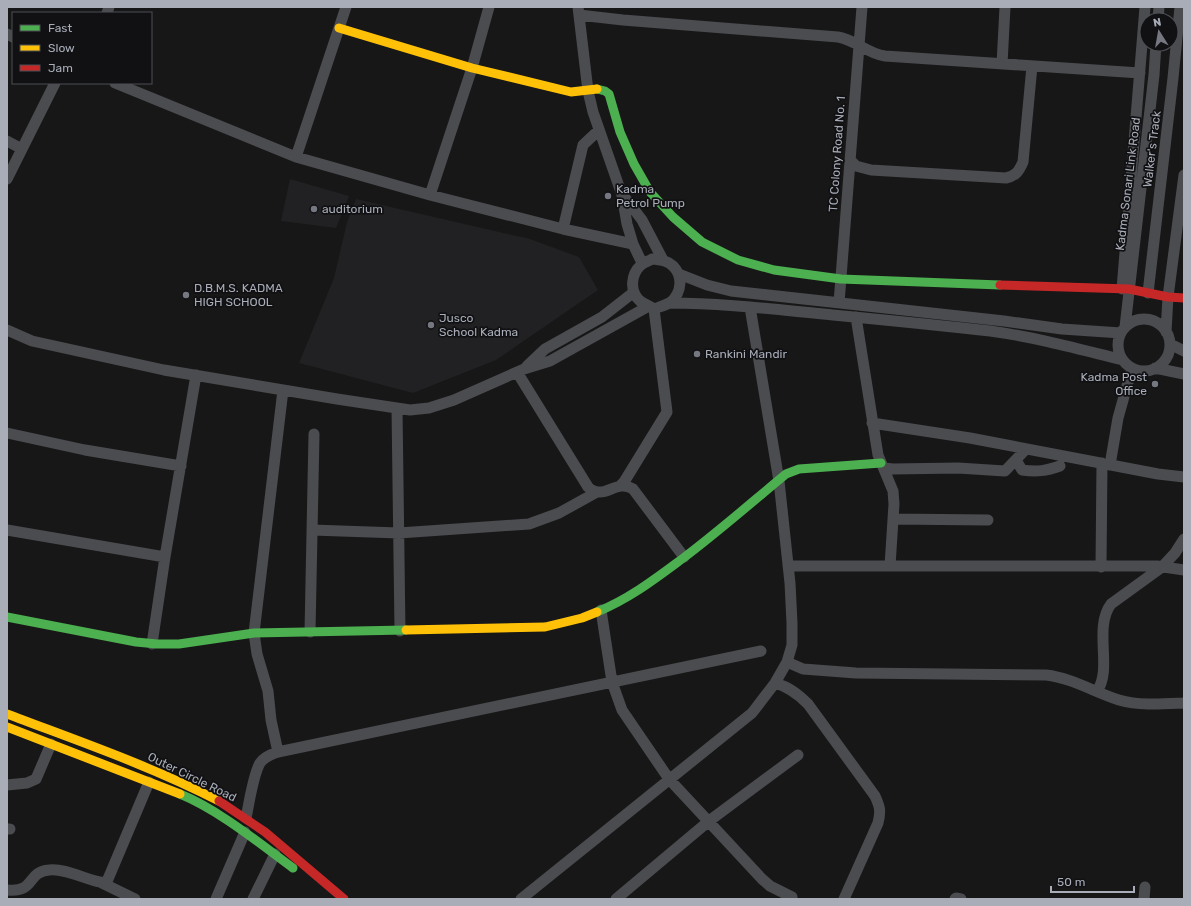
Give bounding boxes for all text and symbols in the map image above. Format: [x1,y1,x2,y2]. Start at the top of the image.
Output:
legend [12,12,152,84]
north arrow [1139,12,1179,52]
text: N [1152,16,1162,30]
text: Fast [48,21,72,35]
text: Slow [48,41,75,55]
text: Jam [48,61,73,75]
street label: TC Colony Road No. 1 [826,95,848,213]
street label: Walker's Track [1140,109,1164,188]
street label: Kadma Sonari Link Road [1113,117,1143,251]
place label: Kadma Petrol Pump [616,182,685,210]
marker: Kadma Petrol Pump [603,191,613,201]
place label: auditorium [322,202,383,216]
marker: auditorium [309,204,319,214]
place label: D.B.M.S. KADMA HIGH SCHOOL [194,281,283,309]
marker: D.B.M.S. KADMA HIGH SCHOOL [181,290,191,300]
place label: Jusco School Kadma [439,311,518,339]
marker: Jusco School Kadma [426,320,436,330]
place label: Rankini Mandir [705,347,787,361]
marker: Rankini Mandir [692,349,702,359]
place label: Kadma Post Office [1081,370,1147,398]
marker: Kadma Post Office [1150,379,1160,389]
street label: Outer Circle Road [145,749,239,805]
scale bar [1051,868,1134,894]
text: 50 m [1057,875,1085,889]

